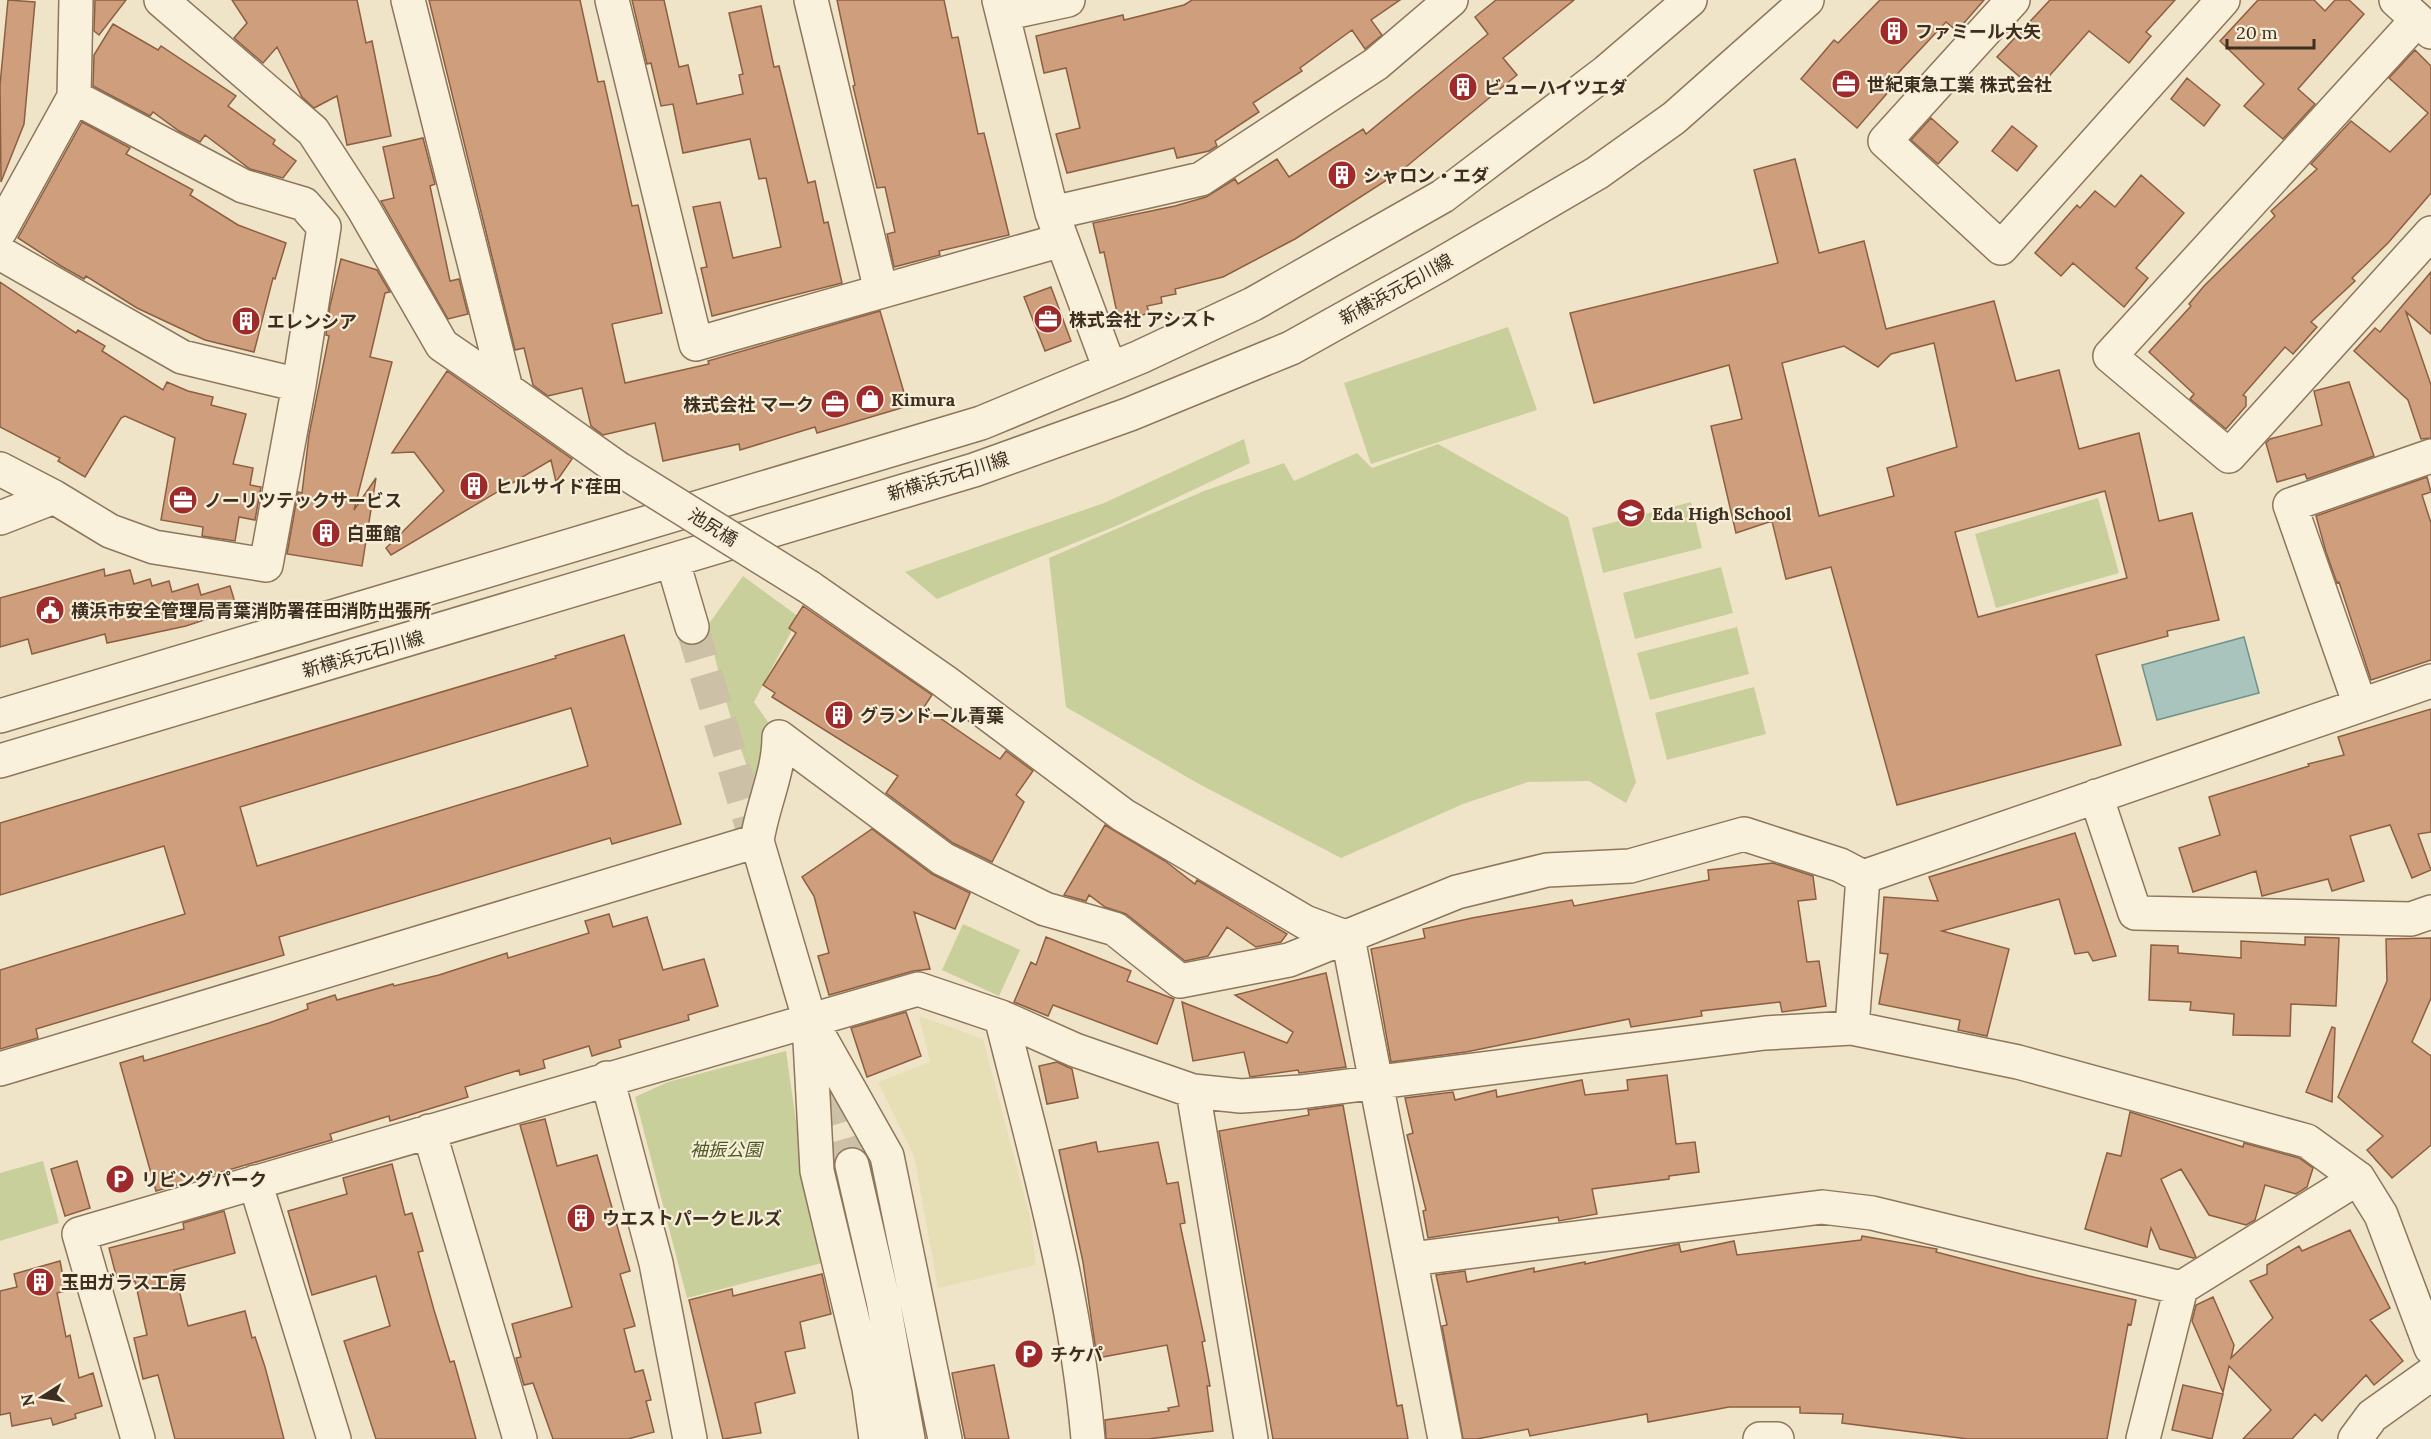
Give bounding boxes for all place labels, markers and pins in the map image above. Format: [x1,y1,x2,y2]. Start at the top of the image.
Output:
building icon: ファミール大矢 [1878,15,1910,47]
place label: ファミール大矢 [1915,20,2041,43]
office icon: 世紀東急工業 株式会社 [1830,68,1862,100]
building icon: ビューハイツエダ [1447,71,1479,103]
place label: 世紀東急工業 株式会社 [1867,73,2052,96]
place label: ビューハイツエダ [1484,76,1627,99]
building icon: シャロン・エダ [1326,159,1358,191]
place label: シャロン・エダ [1363,164,1489,187]
office icon: 株式会社 アシスト [1032,303,1064,335]
building icon: エレンシア [230,305,262,337]
place label: 株式会社 アシスト [1069,308,1217,331]
place label: エレンシア [267,310,357,333]
shop icon: Kimura [854,383,886,415]
office icon: 株式会社 マーク [819,388,851,420]
place label: Kimura [891,388,956,411]
place label: 株式会社 マーク [683,393,814,416]
building icon: ヒルサイド荏田 [458,470,490,502]
place label: ヒルサイド荏田 [495,475,621,498]
office icon: ノーリツテックサービス [167,484,199,516]
place label: ノーリツテックサービス [204,489,402,512]
school or university icon: Eda High School [1615,497,1647,529]
place label: Eda High School [1652,502,1792,525]
building icon: 白亜館 [310,517,342,549]
place label: 白亜館 [347,522,401,545]
public building icon: 横浜市安全管理局青葉消防署荏田消防出張所 [34,594,66,626]
place label: 横浜市安全管理局青葉消防署荏田消防出張所 [71,599,431,622]
building icon: グランドール青葉 [823,699,855,731]
place label: グランドール青葉 [860,704,1004,727]
parking icon: リビングパーク [104,1163,136,1195]
place label: リビングパーク [141,1168,267,1191]
building icon: ウエストパークヒルズ [565,1202,597,1234]
place label: ウエストパークヒルズ [602,1207,782,1230]
building icon: 玉田ガラス工房 [24,1266,56,1298]
place label: 玉田ガラス工房 [61,1271,187,1294]
parking icon: チケパ [1013,1338,1045,1370]
place label: チケパ [1050,1343,1103,1366]

